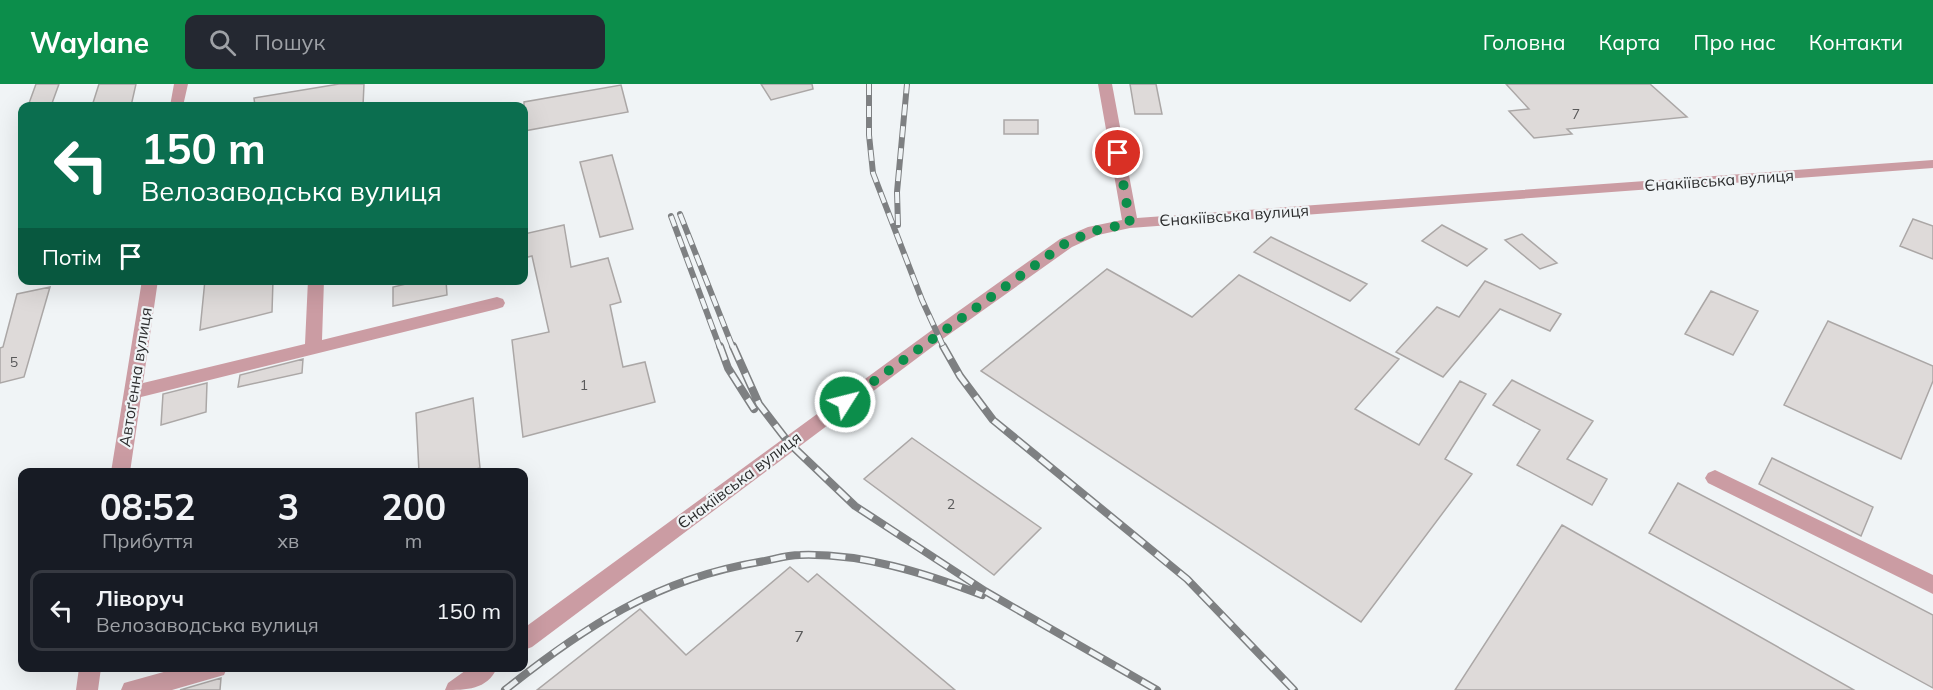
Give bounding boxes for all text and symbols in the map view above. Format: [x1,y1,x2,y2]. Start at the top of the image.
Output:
search box [185,15,605,69]
text: Waylane [30,25,149,60]
icon: search [206,26,239,59]
text: Пошук [254,28,325,56]
text: Головна [1483,29,1566,55]
text: Карта [1599,29,1660,55]
text: Про нас [1693,29,1776,55]
text: Контакти [1809,29,1903,55]
house number: 7 [1572,105,1580,123]
text: 150 m [141,122,266,175]
icon: left [42,126,120,204]
pin [1092,127,1143,178]
icon: arrive [1101,136,1134,169]
street label: Єнакіївська вулиця [1644,165,1794,195]
text: Велозаводська вулиця [141,174,442,208]
street label: Єнакіївська вулиця [1159,200,1309,230]
icon: arrive [114,240,147,273]
text: Потім [42,243,102,271]
street label: Автоґенна вулиця [114,306,156,448]
house number: 5 [10,353,18,371]
position arrow [813,370,877,434]
house number: 1 [580,376,588,394]
street label: Єнакіївська вулиця [673,427,805,533]
text: 08:52 [100,484,195,529]
text: 3 [277,484,299,529]
text: 200 [381,484,446,529]
house number: 2 [947,495,955,513]
text: Прибуття [102,528,193,553]
text: хв [277,528,299,553]
text: m [405,528,422,553]
text: Ліворуч [96,584,184,612]
icon: left [45,594,78,627]
text: 150 m [436,597,501,625]
text: Велозаводська вулиця [96,612,319,637]
house number: 7 [794,626,804,646]

